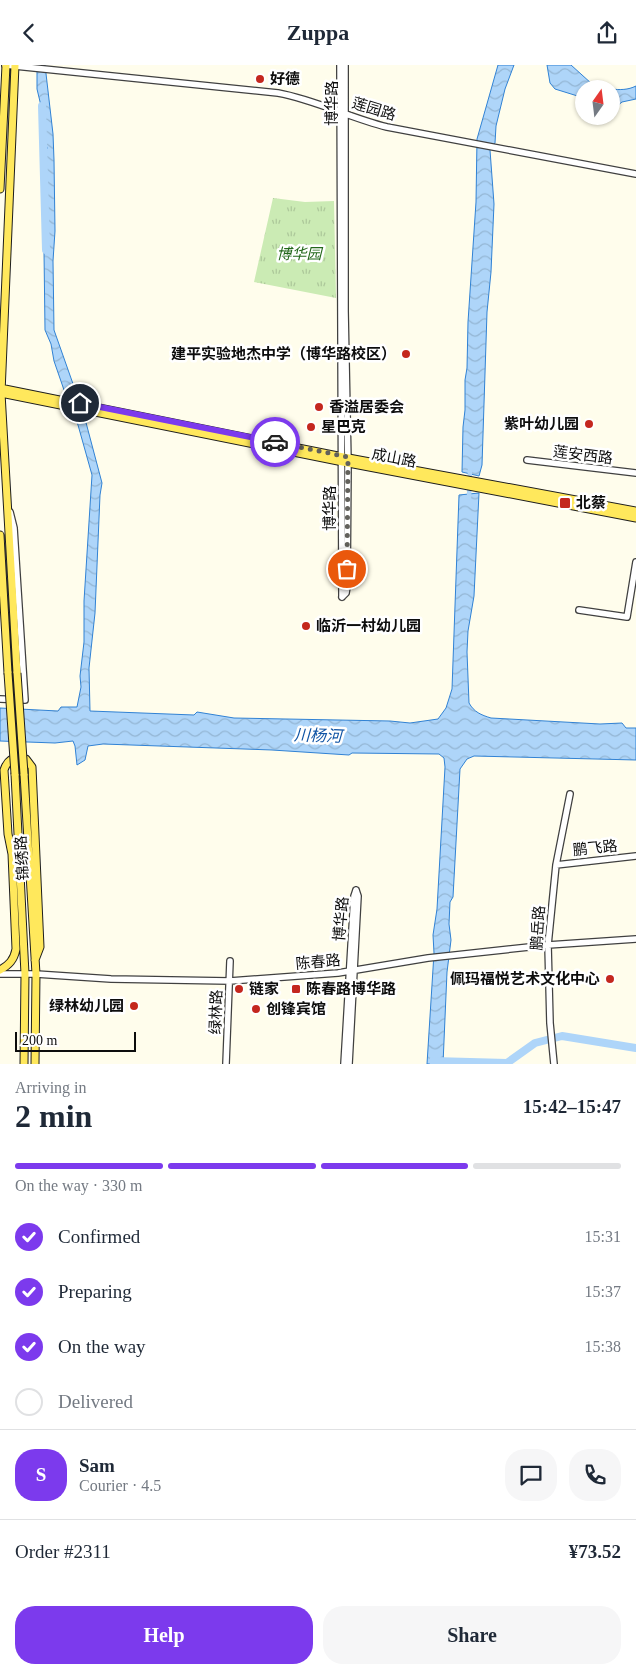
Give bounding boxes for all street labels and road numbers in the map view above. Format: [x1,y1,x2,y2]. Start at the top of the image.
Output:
street label: 博华路 [323,80,340,126]
street label: 莲园路 [350,95,398,123]
street label: 莲安西路 [552,443,614,467]
street label: 成山路 [370,446,418,470]
street label: 博华路 [321,485,338,531]
street label: 锦绣路 [13,835,31,881]
street label: 鹏飞路 [572,838,618,858]
street label: 博华路 [330,896,351,942]
street label: 鹏岳路 [528,905,548,951]
street label: 陈春路 [295,952,341,972]
street label: 绿林路 [207,989,225,1035]

